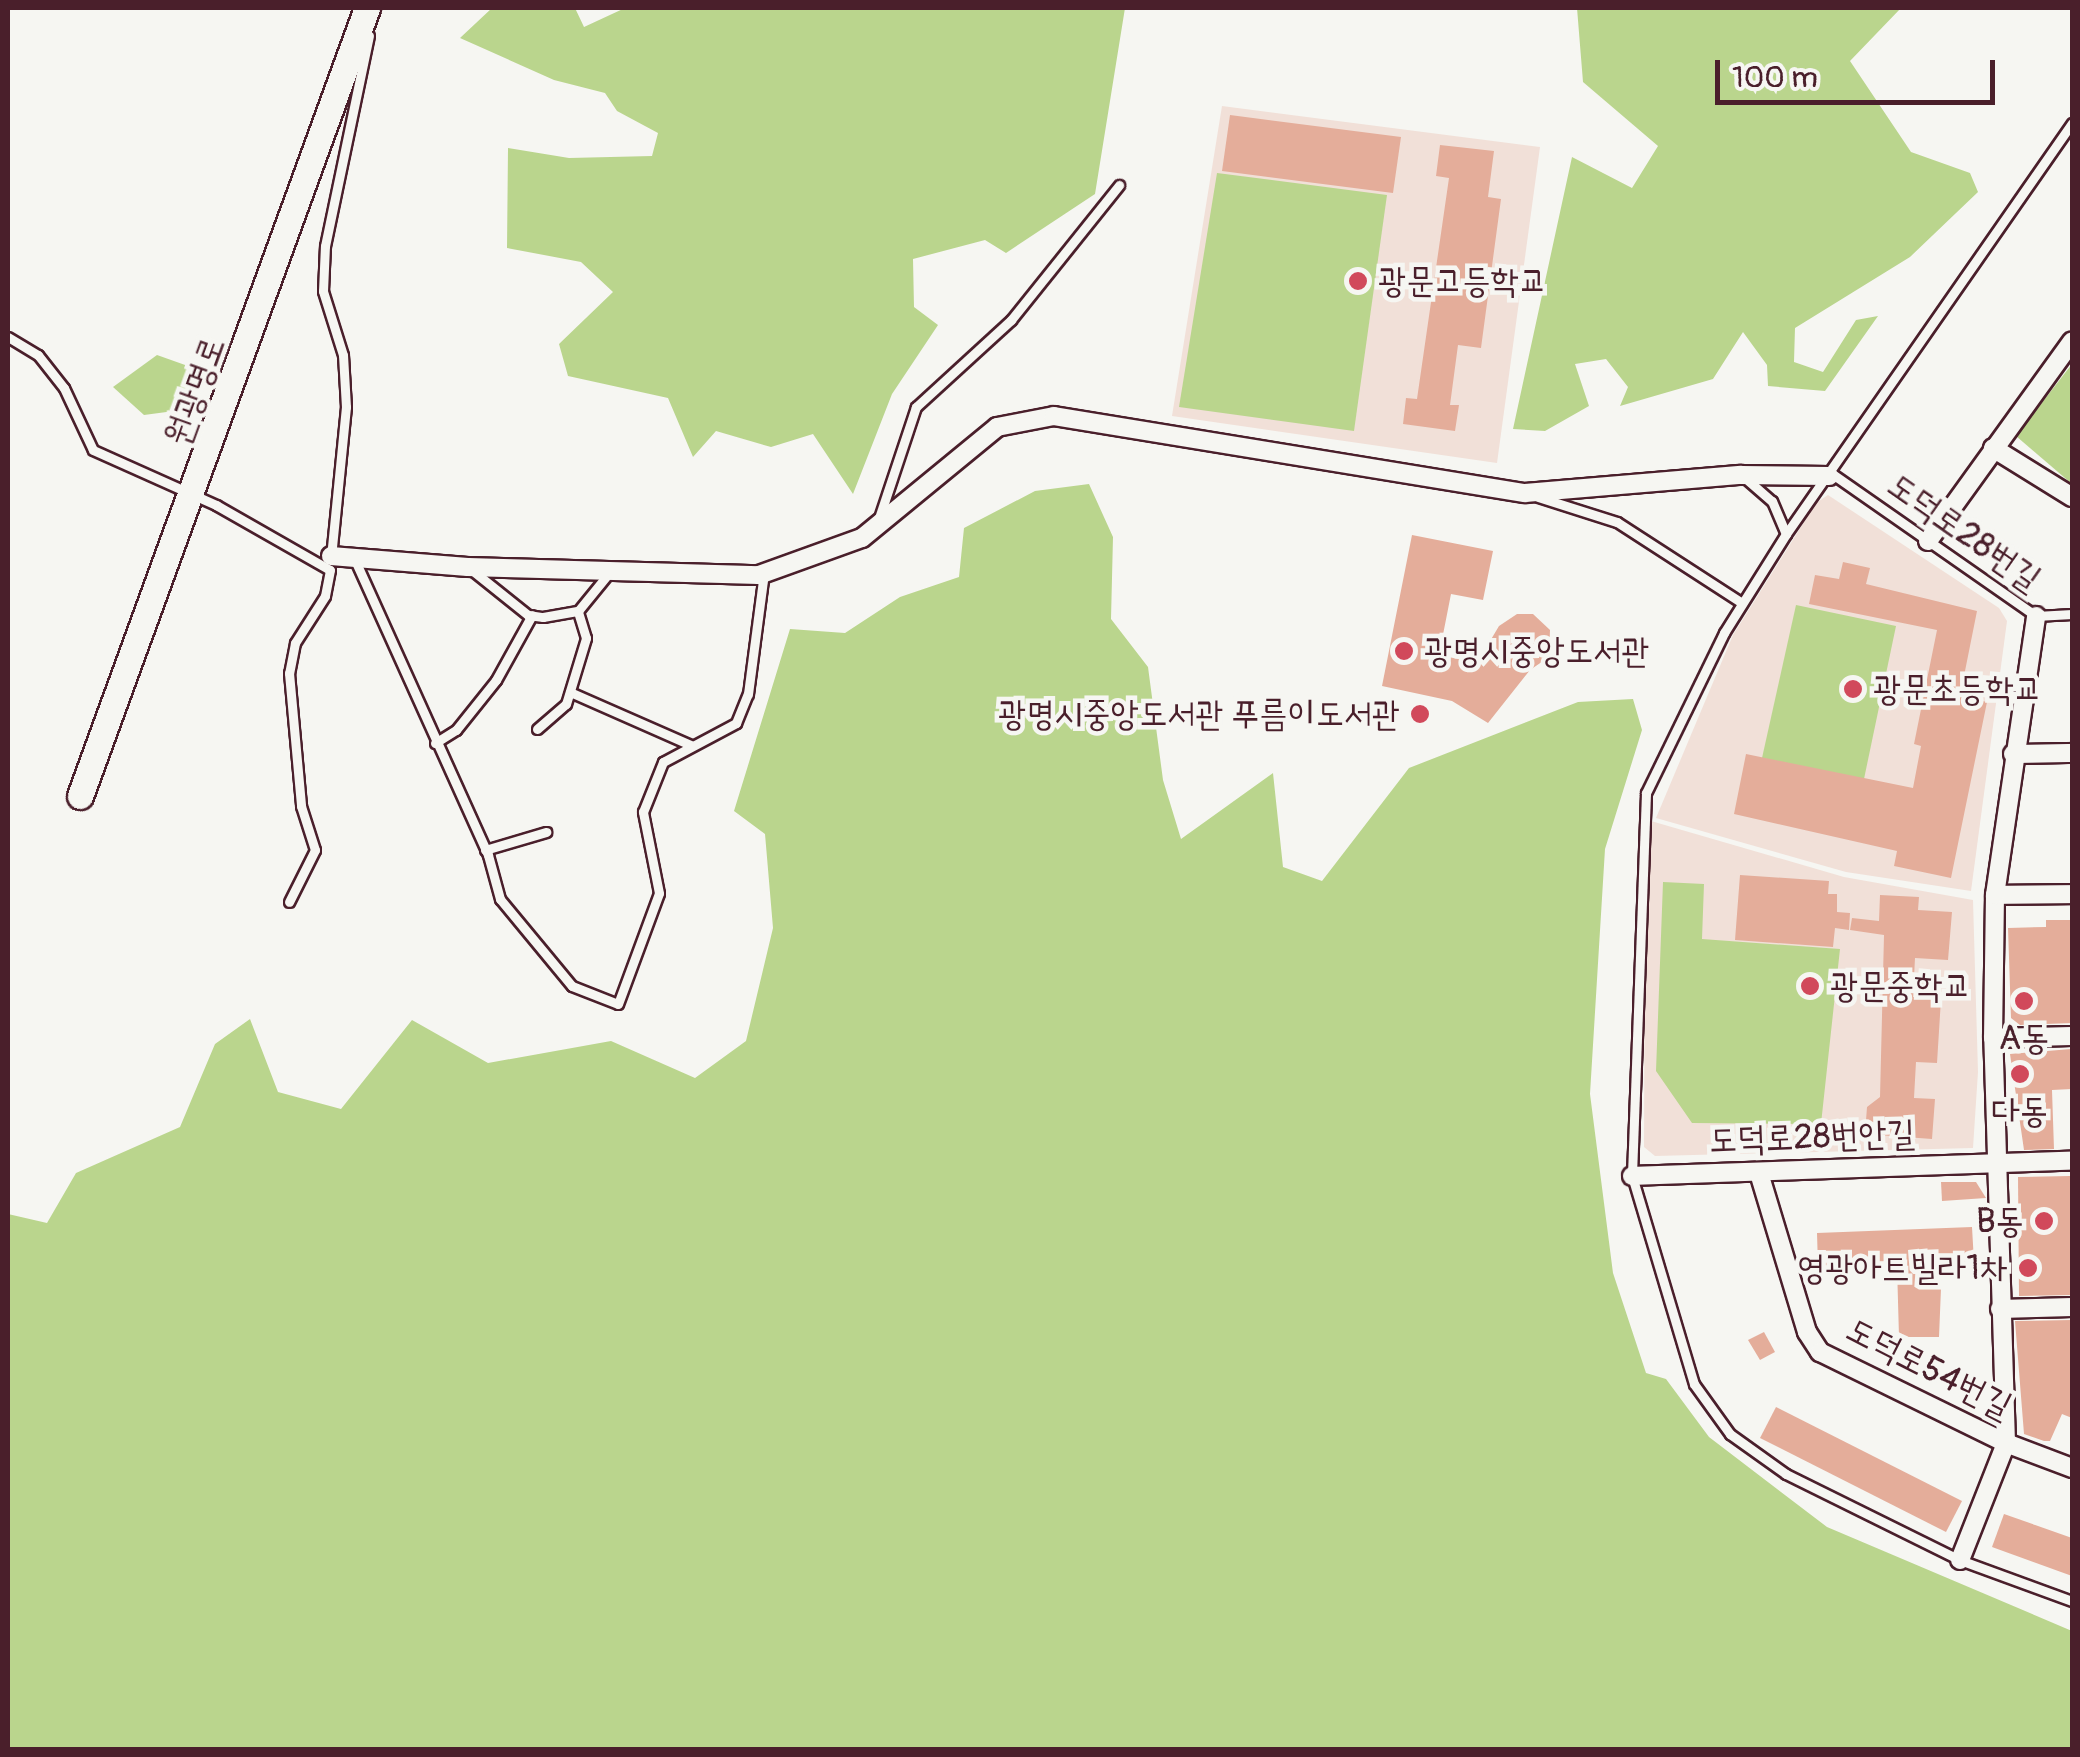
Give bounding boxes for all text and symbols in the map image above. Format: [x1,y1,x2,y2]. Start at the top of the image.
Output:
scale bar [1720,40,2000,102]
text: 100 m [1732,59,1818,96]
place label: 광문고등학교 [1378,260,1547,302]
marker: 광문고등학교 [1347,270,1369,292]
street label: 원광명로 [156,331,234,451]
street label: 도덕로28번길 [1879,464,2049,600]
place label: 광명시중앙도서관 [1424,630,1649,672]
marker: 광명시중앙도서관 [1393,640,1415,662]
place label: 광문초등학교 [1873,668,2042,710]
marker: 광문초등학교 [1842,678,1864,700]
place label: 광명시중앙도서관 푸름이도서관 [998,693,1400,735]
marker: 광명시중앙도서관 푸름이도서관 [1409,703,1431,725]
place label: 광문중학교 [1830,965,1971,1007]
marker: 광문중학교 [1799,975,1821,997]
marker: A동 [2013,990,2035,1012]
place label: A동 [1999,1017,2049,1059]
marker: 다동 [2009,1063,2031,1085]
place label: 다동 [1992,1090,2048,1132]
street label: 도덕로28번안길 [1708,1112,1916,1162]
place label: B동 [1976,1200,2024,1242]
marker: B동 [2033,1210,2055,1232]
place label: 영광아트빌라1차 [1797,1247,2008,1289]
marker: 영광아트빌라1차 [2017,1257,2039,1279]
street label: 도덕로54번길 [1839,1308,2019,1428]

